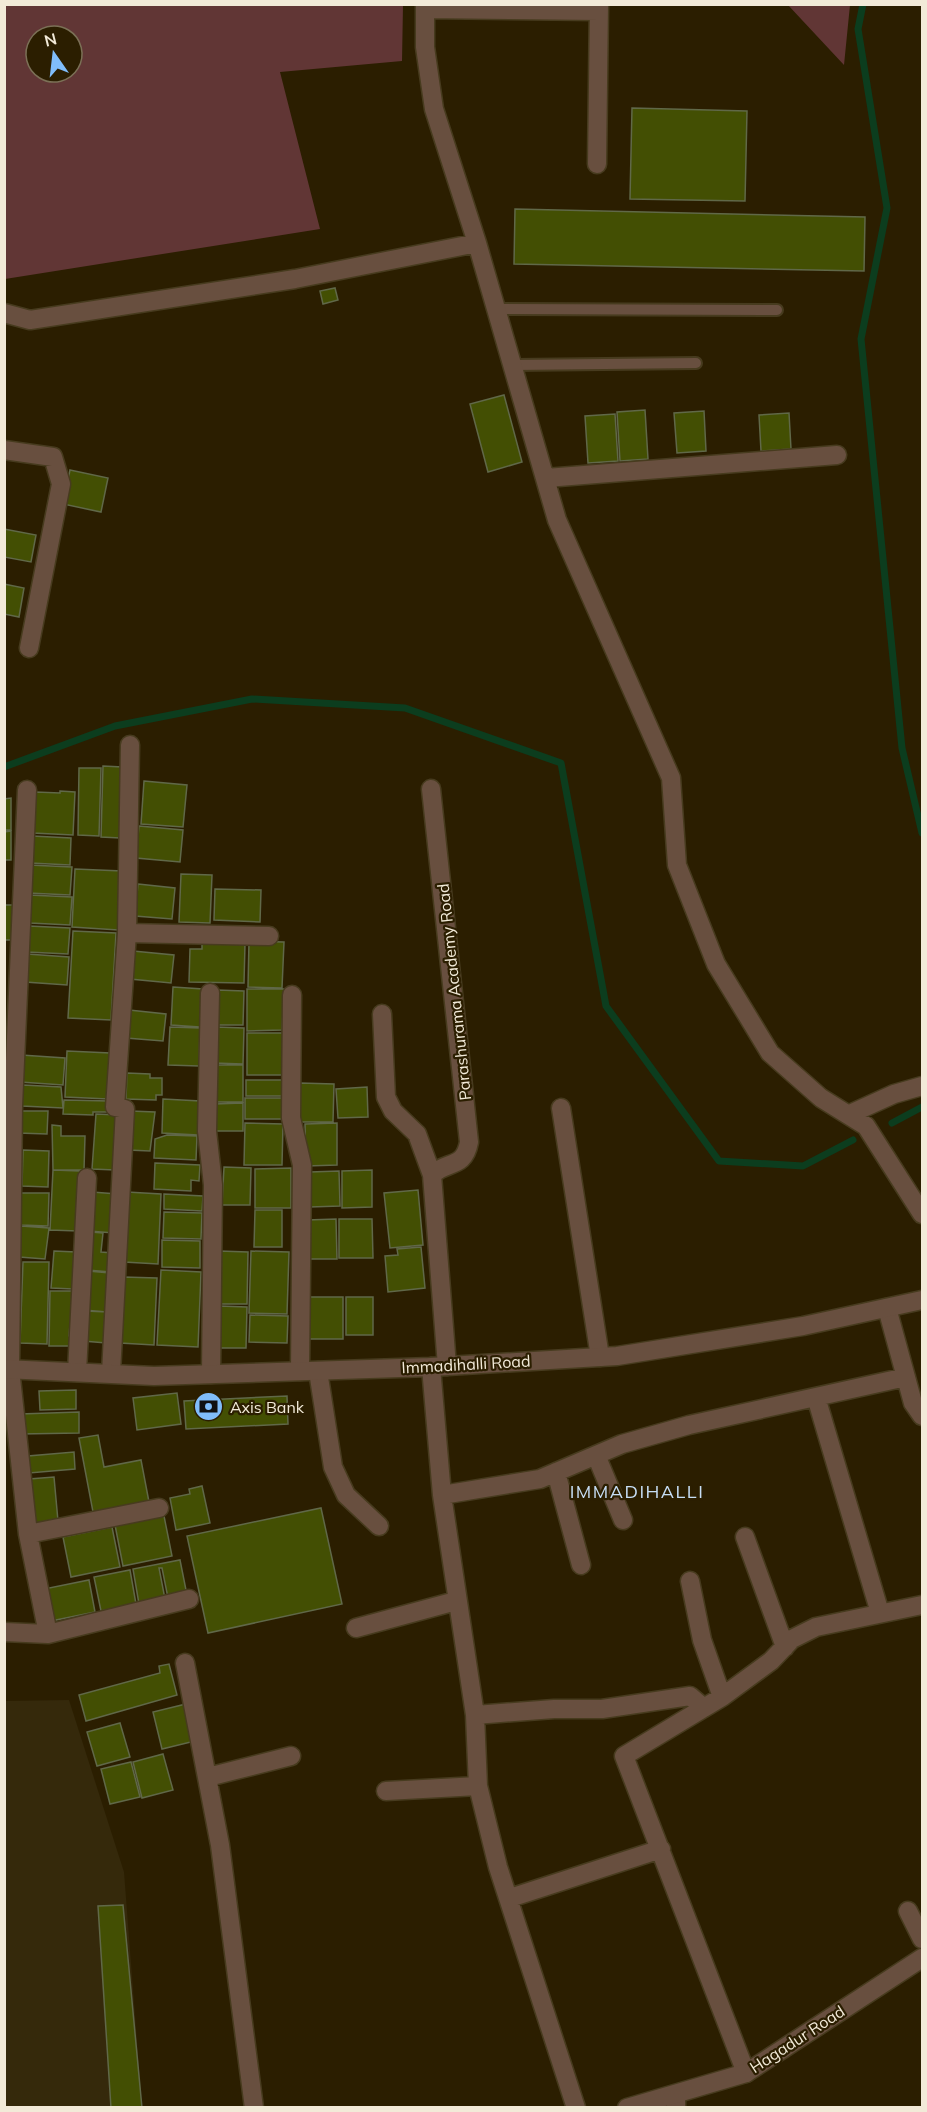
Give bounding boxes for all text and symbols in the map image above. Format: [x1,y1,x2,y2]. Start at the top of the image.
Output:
north arrow [24,24,84,84]
text: N [42,28,59,51]
street label: Parashurama Academy Road [433,883,475,1101]
street label: Immadihalli Road [401,1351,531,1377]
bank icon: Axis Bank [193,1391,225,1423]
place label: Axis Bank [230,1397,305,1417]
district label: IMMADIHALLI [570,1480,704,1503]
street label: Hagadur Road [746,2001,848,2077]

